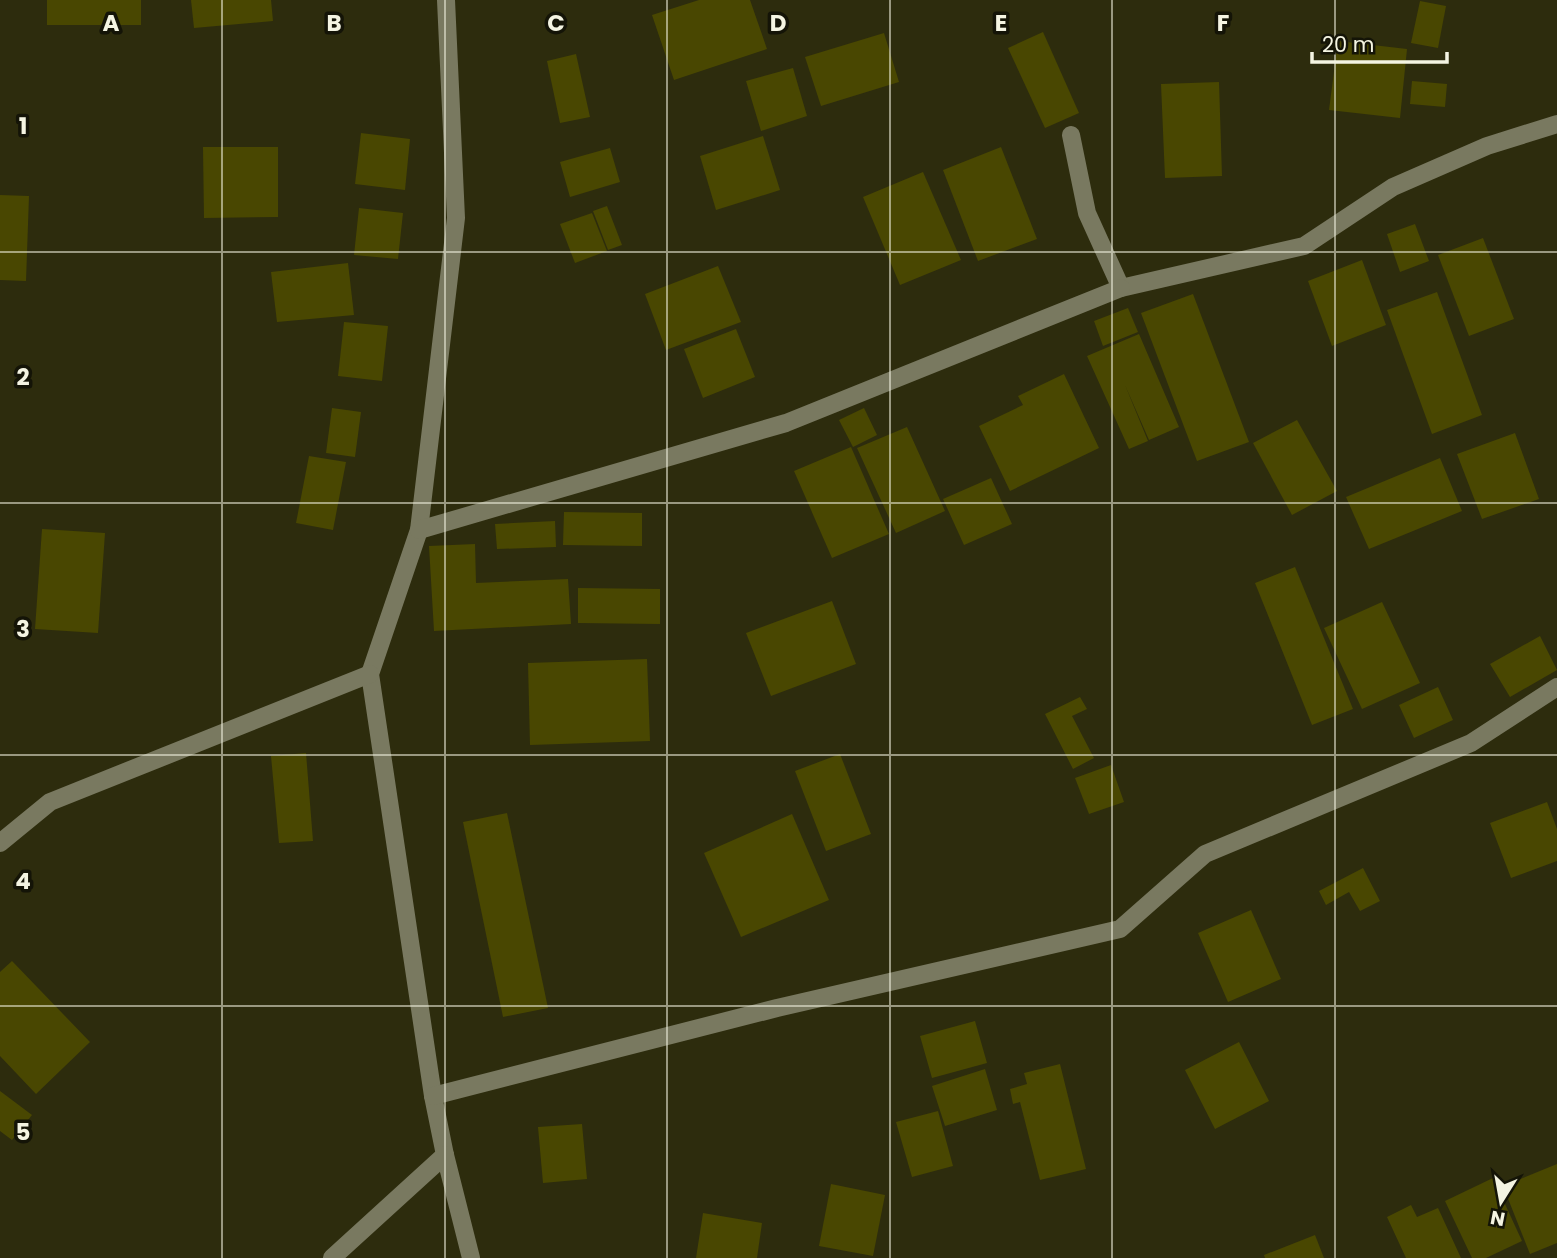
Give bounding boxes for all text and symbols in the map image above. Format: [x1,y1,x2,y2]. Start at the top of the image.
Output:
text: A [103,7,120,39]
text: B [326,7,342,39]
text: C [547,7,565,39]
text: D [770,7,786,39]
text: E [995,7,1007,39]
text: F [1217,7,1229,39]
scale bar [1312,21,1447,65]
text: 20 m [1322,30,1375,59]
text: 1 [19,110,27,142]
text: 2 [16,361,30,393]
text: 3 [16,613,30,645]
text: 4 [15,865,31,897]
text: 5 [16,1116,30,1148]
north arrow [1466,1167,1536,1237]
text: N [1488,1204,1507,1233]

